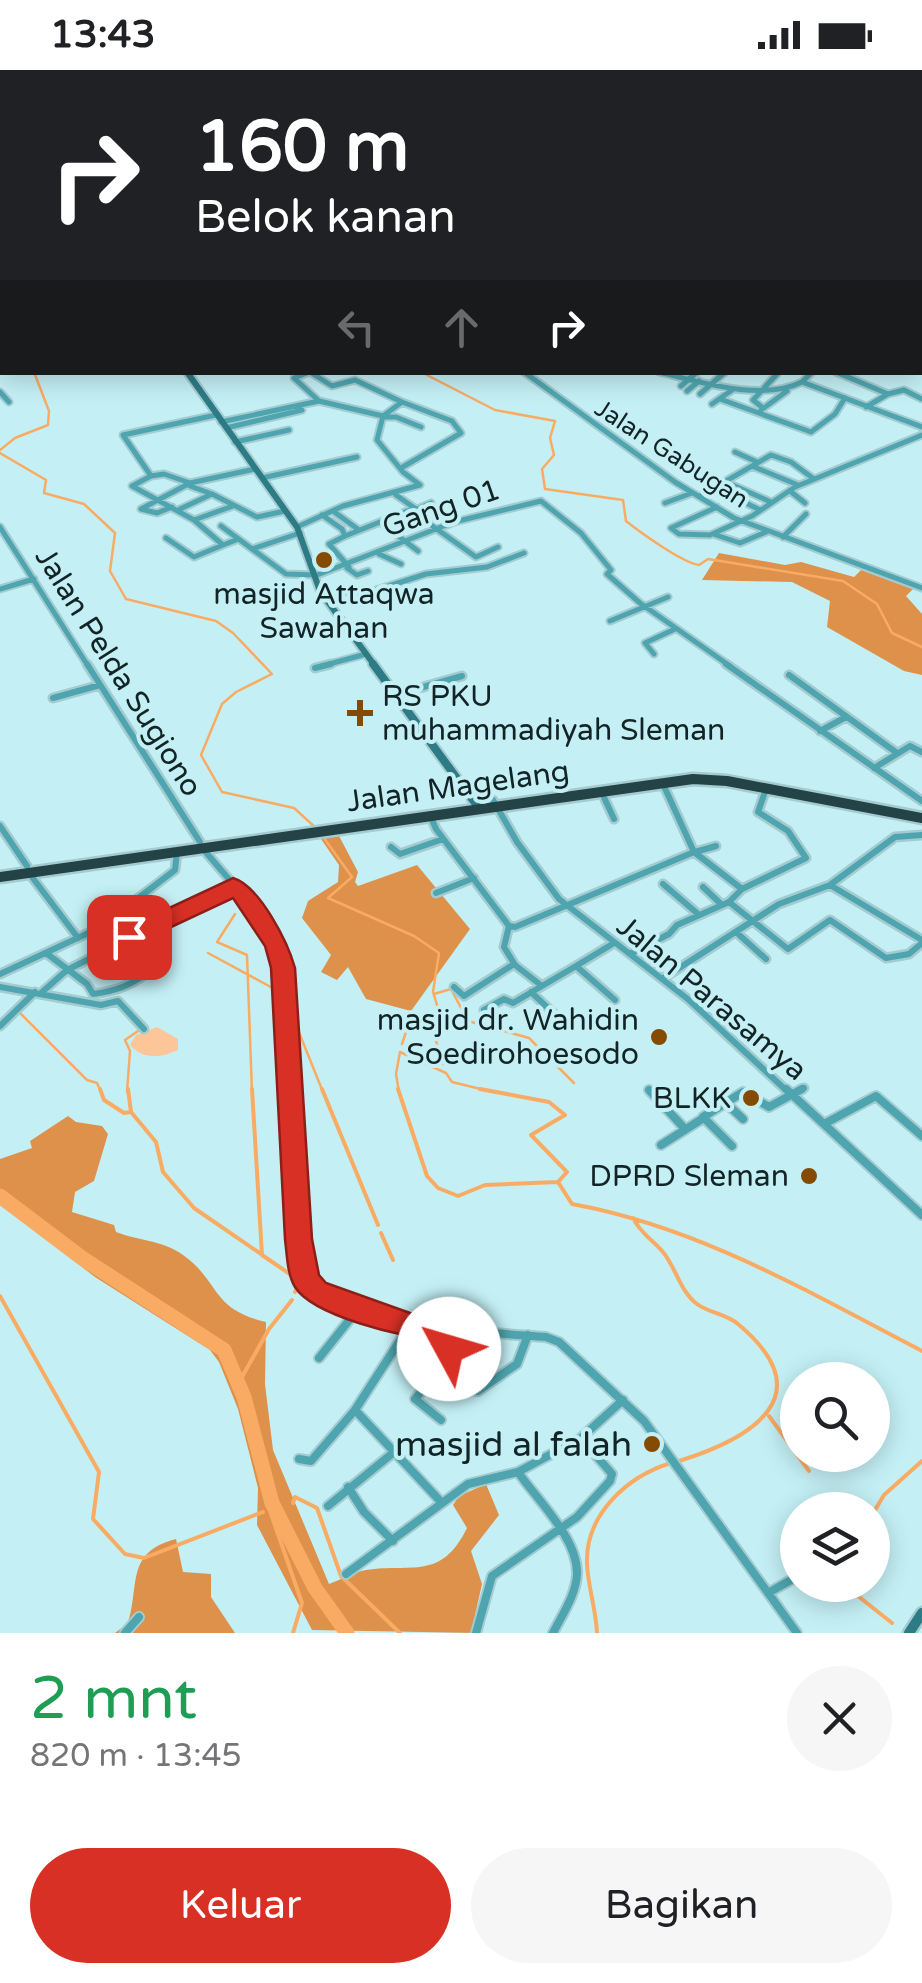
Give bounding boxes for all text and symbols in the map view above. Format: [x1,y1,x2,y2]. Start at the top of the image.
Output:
text: 13:43 [50,12,155,58]
text: 160 m [195,106,409,190]
icon: right [30,110,160,240]
text: Belok kanan [195,191,456,245]
icon: left [329,300,384,355]
icon: ahead [434,300,489,355]
icon: right [539,300,594,355]
street label: Jalan Gabugan [589,393,754,515]
street label: Gang 01 [377,471,505,546]
street label: Jalan Pelda Sugiono [27,541,210,804]
marker: masjid Attaqwa Sawahan [313,549,335,571]
place label: masjid Attaqwa Sawahan [213,576,435,647]
place label: RS PKU muhammadiyah Sleman [382,678,725,749]
marker: RS PKU muhammadiyah Sleman [347,700,373,726]
street label: Jalan Magelang [344,753,572,820]
pin [87,895,172,980]
street label: Jalan Parasamya [609,908,814,1089]
icon: arrive [102,910,157,965]
place label: masjid dr. Wahidin Soedirohoesodo [377,1002,639,1073]
marker: masjid dr. Wahidin Soedirohoesodo [648,1026,670,1048]
place label: BLKK [653,1080,731,1117]
marker: BLKK [740,1087,762,1109]
place label: DPRD Sleman [589,1158,789,1195]
marker: DPRD Sleman [798,1165,820,1187]
position arrow [397,1297,501,1401]
map controls [780,1362,890,1602]
button: search [780,1362,890,1472]
place label: masjid al falah [395,1424,632,1466]
marker: masjid al falah [641,1433,663,1455]
button: layers [780,1492,890,1602]
text: 2 mnt [30,1663,197,1735]
button: close [787,1666,892,1771]
text: 820 m · 13:45 [30,1737,242,1775]
button: Keluar [30,1848,451,1963]
button: Bagikan [471,1848,892,1963]

